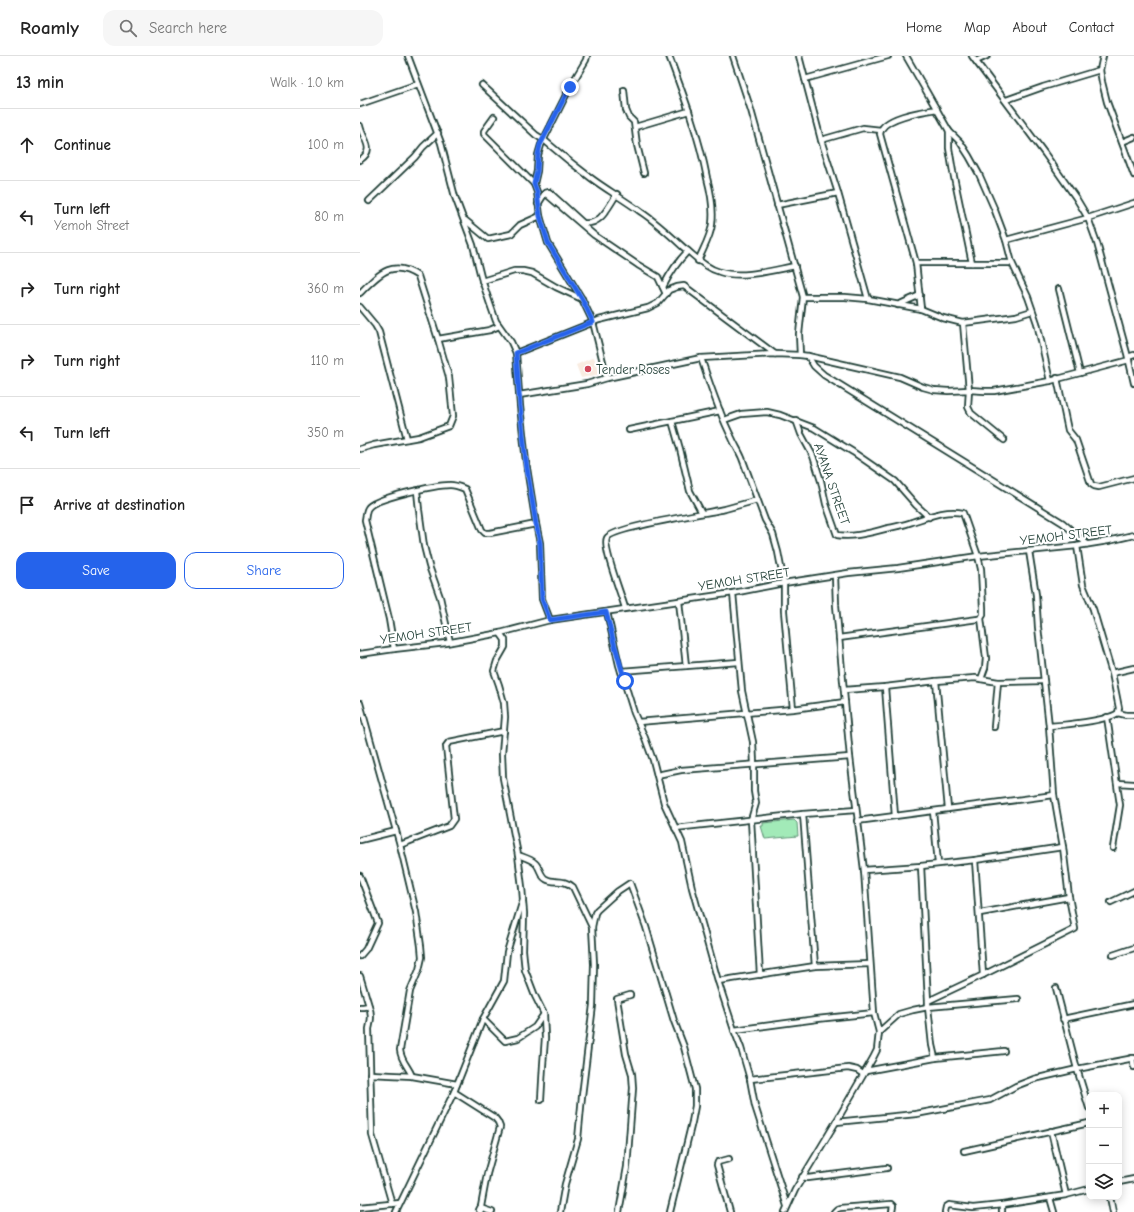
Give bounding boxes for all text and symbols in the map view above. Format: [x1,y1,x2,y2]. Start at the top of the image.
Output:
search box [103,10,383,46]
text: Roamly [20,17,79,39]
icon: search [117,17,139,39]
text: Search here [149,19,227,37]
text: Home [906,19,942,36]
text: Map [964,19,990,36]
text: About [1012,19,1047,36]
text: Contact [1069,19,1114,36]
text: 13 min [16,73,64,92]
text: Walk · 1.0 km [270,75,344,90]
route end [561,78,579,96]
icon: ahead [16,134,38,156]
text: Continue [54,136,111,154]
text: 100 m [308,137,344,152]
text: Turn left [54,200,110,218]
icon: left [16,206,38,228]
text: 80 m [314,209,344,224]
text: Yemoh Street [54,218,129,233]
icon: right [16,278,38,300]
text: Turn right [54,280,120,298]
text: 360 m [307,281,344,296]
icon: right [16,350,38,372]
text: Turn right [54,352,120,370]
text: 110 m [311,353,344,368]
place label: Tender Roses [596,362,670,377]
marker: Tender Roses [583,364,593,374]
icon: left [16,422,38,444]
text: Turn left [54,424,110,442]
text: 350 m [307,425,344,440]
street label: AYANA STREET [811,441,853,527]
icon: arrive [16,494,38,516]
text: Arrive at destination [54,496,185,514]
street label: YEMOH STREET [1019,522,1113,548]
button: Save [16,552,176,589]
button: Share [184,552,344,589]
street label: YEMOH STREET [697,564,791,594]
street label: YEMOH STREET [379,619,473,647]
route start [616,672,634,690]
map controls [1086,1092,1122,1200]
button: + [1086,1092,1122,1128]
button: − [1086,1128,1122,1164]
button: layers [1086,1164,1122,1200]

